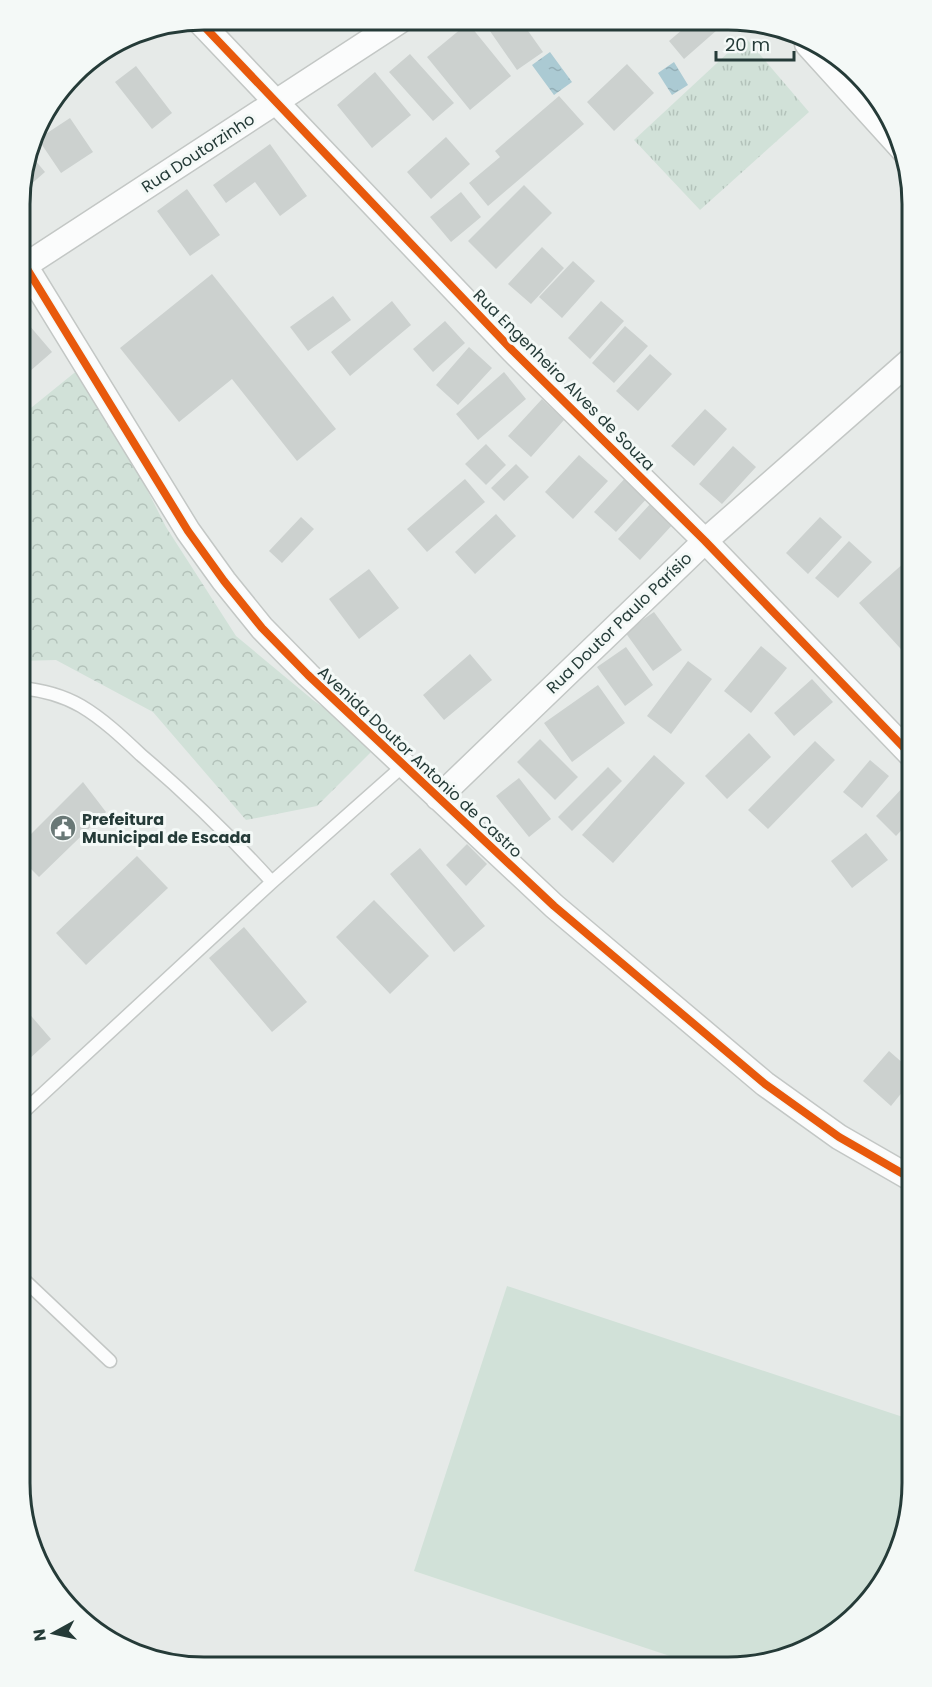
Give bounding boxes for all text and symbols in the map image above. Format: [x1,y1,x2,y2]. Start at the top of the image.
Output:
scale bar [716,24,794,62]
text: 20 m [725,32,770,57]
street label: Rua Doutorzinho [137,108,259,198]
street label: Rua Engenheiro Alves de Souza [468,284,660,476]
street label: Rua Doutor Paulo Parísio [541,547,697,699]
street label: Avenida Doutor Antonio de Castro [313,661,527,863]
place label: Prefeitura Municipal de Escada [82,808,251,849]
public building icon: Prefeitura Municipal de Escada [48,813,78,843]
north arrow [24,1603,84,1663]
text: N [27,1627,52,1643]

